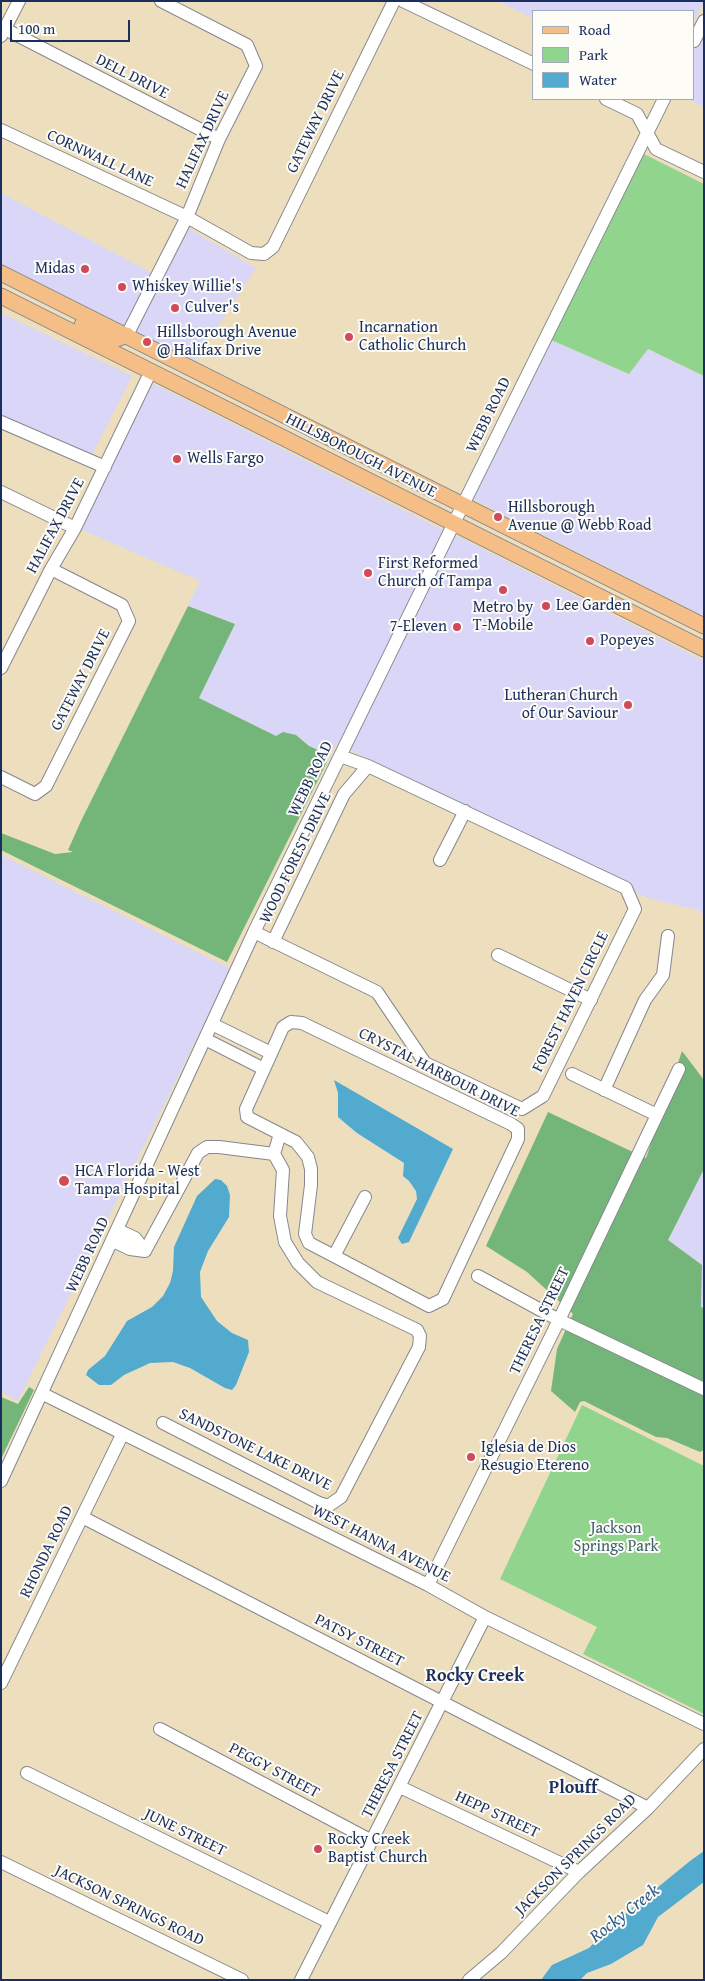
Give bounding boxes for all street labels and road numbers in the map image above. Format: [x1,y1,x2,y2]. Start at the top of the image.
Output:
street label: DELL DRIVE [92,50,172,104]
street label: GATEWAY DRIVE [283,68,349,176]
street label: HALIFAX DRIVE [172,88,234,192]
street label: CORNWALL LANE [44,126,156,192]
street label: WEBB ROAD [463,374,515,456]
street label: HILLSBOROUGH AVENUE [282,410,440,502]
street label: HALIFAX DRIVE [23,475,89,577]
street label: GATEWAY DRIVE [47,626,115,734]
street label: WEBB ROAD [285,738,337,820]
street label: WOOD FOREST DRIVE [256,789,336,927]
street label: FOREST HAVEN CIRCLE [529,929,613,1075]
street label: CRYSTAL HARBOUR DRIVE [355,1024,523,1122]
street label: WEBB ROAD [62,1214,114,1296]
street label: THERESA STREET [506,1264,574,1378]
street label: SANDSTONE LAKE DRIVE [176,1405,334,1495]
street label: WEST HANNA AVENUE [309,1501,453,1587]
street label: RHONDA ROAD [16,1503,78,1601]
street label: PATSY STREET [311,1610,407,1672]
street label: THERESA STREET [358,1708,428,1822]
street label: PEGGY STREET [225,1739,323,1803]
street label: HEPP STREET [452,1787,542,1843]
street label: JACKSON SPRINGS ROAD [511,1790,641,1920]
street label: JUNE STREET [141,1805,229,1861]
street label: JACKSON SPRINGS ROAD [51,1861,207,1951]

